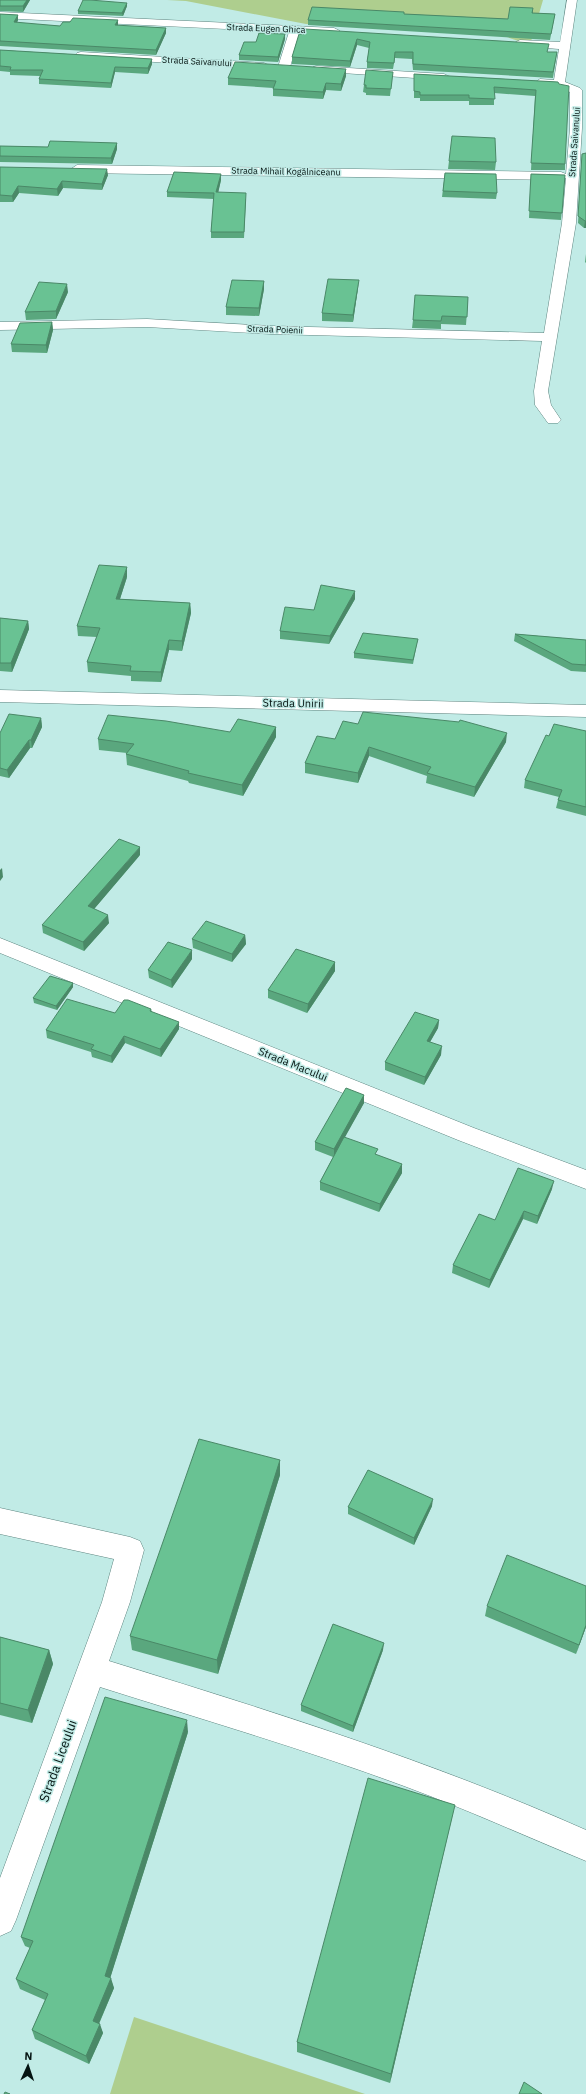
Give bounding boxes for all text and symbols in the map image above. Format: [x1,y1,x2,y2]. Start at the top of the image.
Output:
street label: Strada Eugen Ghica [226,21,306,35]
street label: Strada Saivanului [162,54,232,68]
street label: Strada Saivanului [566,107,582,177]
street label: Strada Mihail Kogălniceanu [231,165,341,177]
street label: Strada Poienii [247,323,303,335]
street label: Strada Unirii [262,695,324,711]
street label: Strada Macului [256,1044,330,1084]
street label: Strada Liceului [35,1718,81,1804]
north arrow [8,2046,48,2086]
text: N [24,2049,33,2063]

